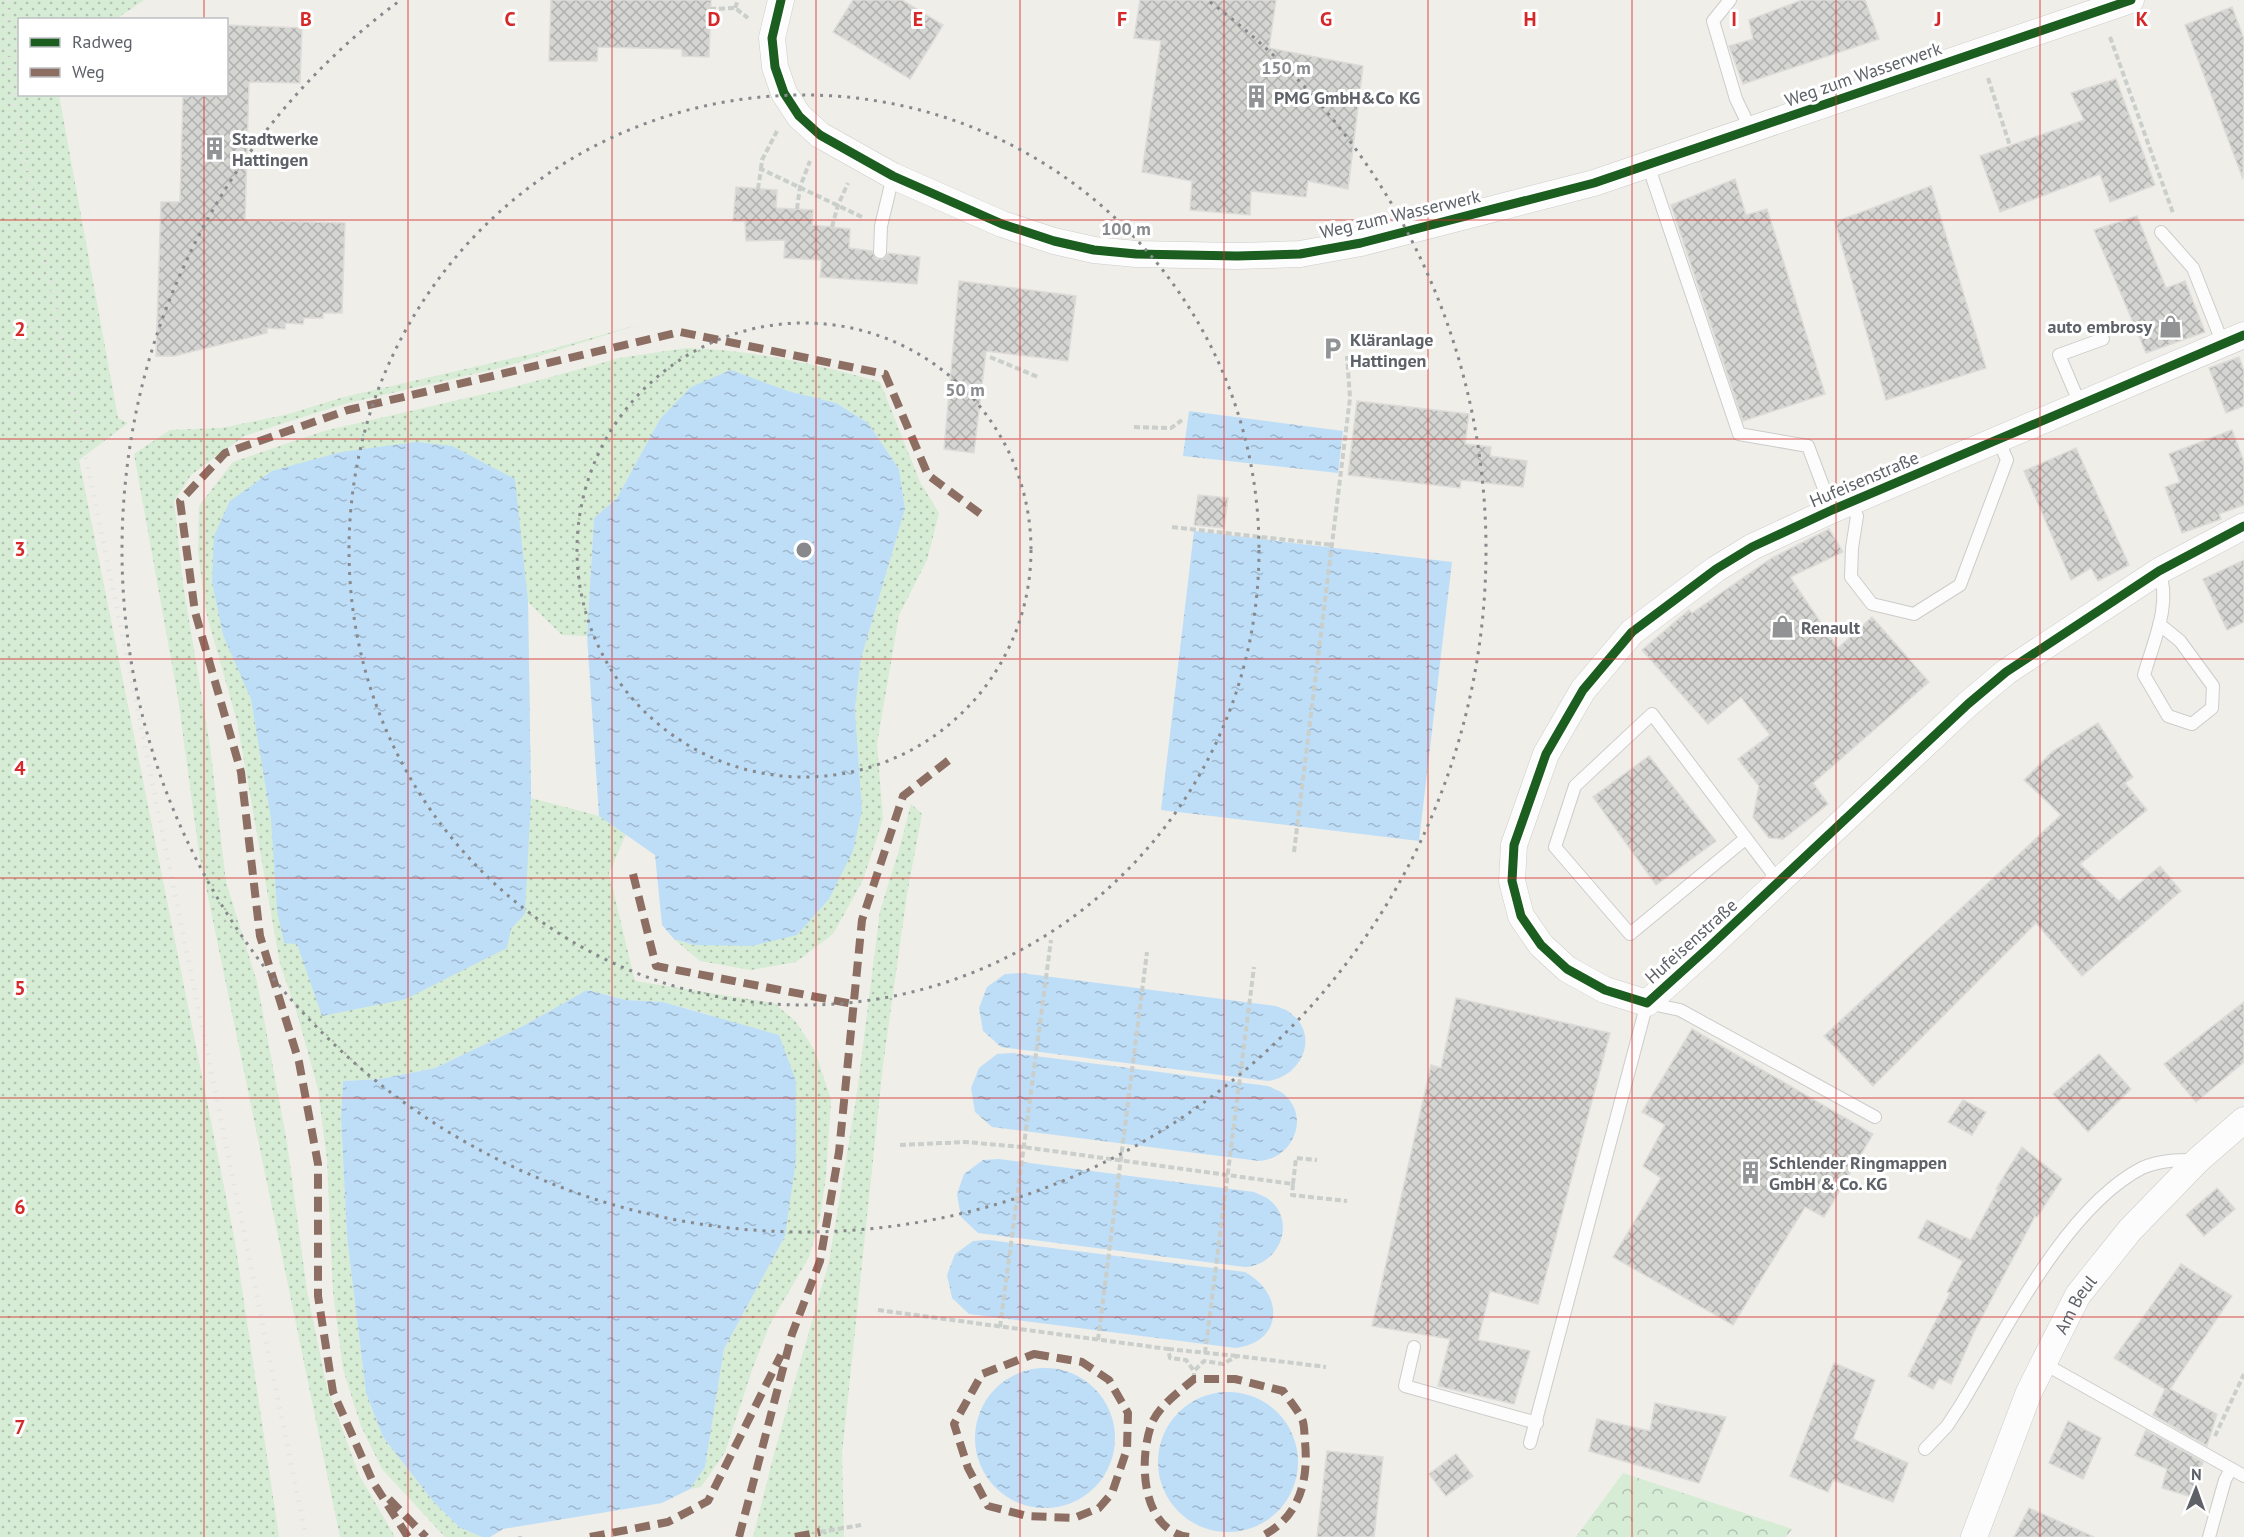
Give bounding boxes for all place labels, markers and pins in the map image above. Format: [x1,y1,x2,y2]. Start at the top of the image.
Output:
building icon: PMG GmbH&Co KG [1243,84,1269,110]
place label: PMG GmbH&Co KG [1274,86,1420,109]
place label: Stadtwerke Hattingen [232,127,318,171]
building icon: Stadtwerke Hattingen [201,135,227,161]
shop icon: auto embrosy [2157,313,2183,339]
place label: auto embrosy [2048,315,2152,338]
place label: Kläranlage Hattingen [1350,328,1433,372]
parking icon: Kläranlage Hattingen [1319,336,1345,362]
centre of rings [794,540,814,560]
shop icon: Renault [1770,614,1796,640]
place label: Renault [1801,616,1861,639]
place label: Schlender Ringmappen GmbH & Co. KG [1769,1151,1947,1195]
building icon: Schlender Ringmappen GmbH & Co. KG [1738,1159,1764,1185]

